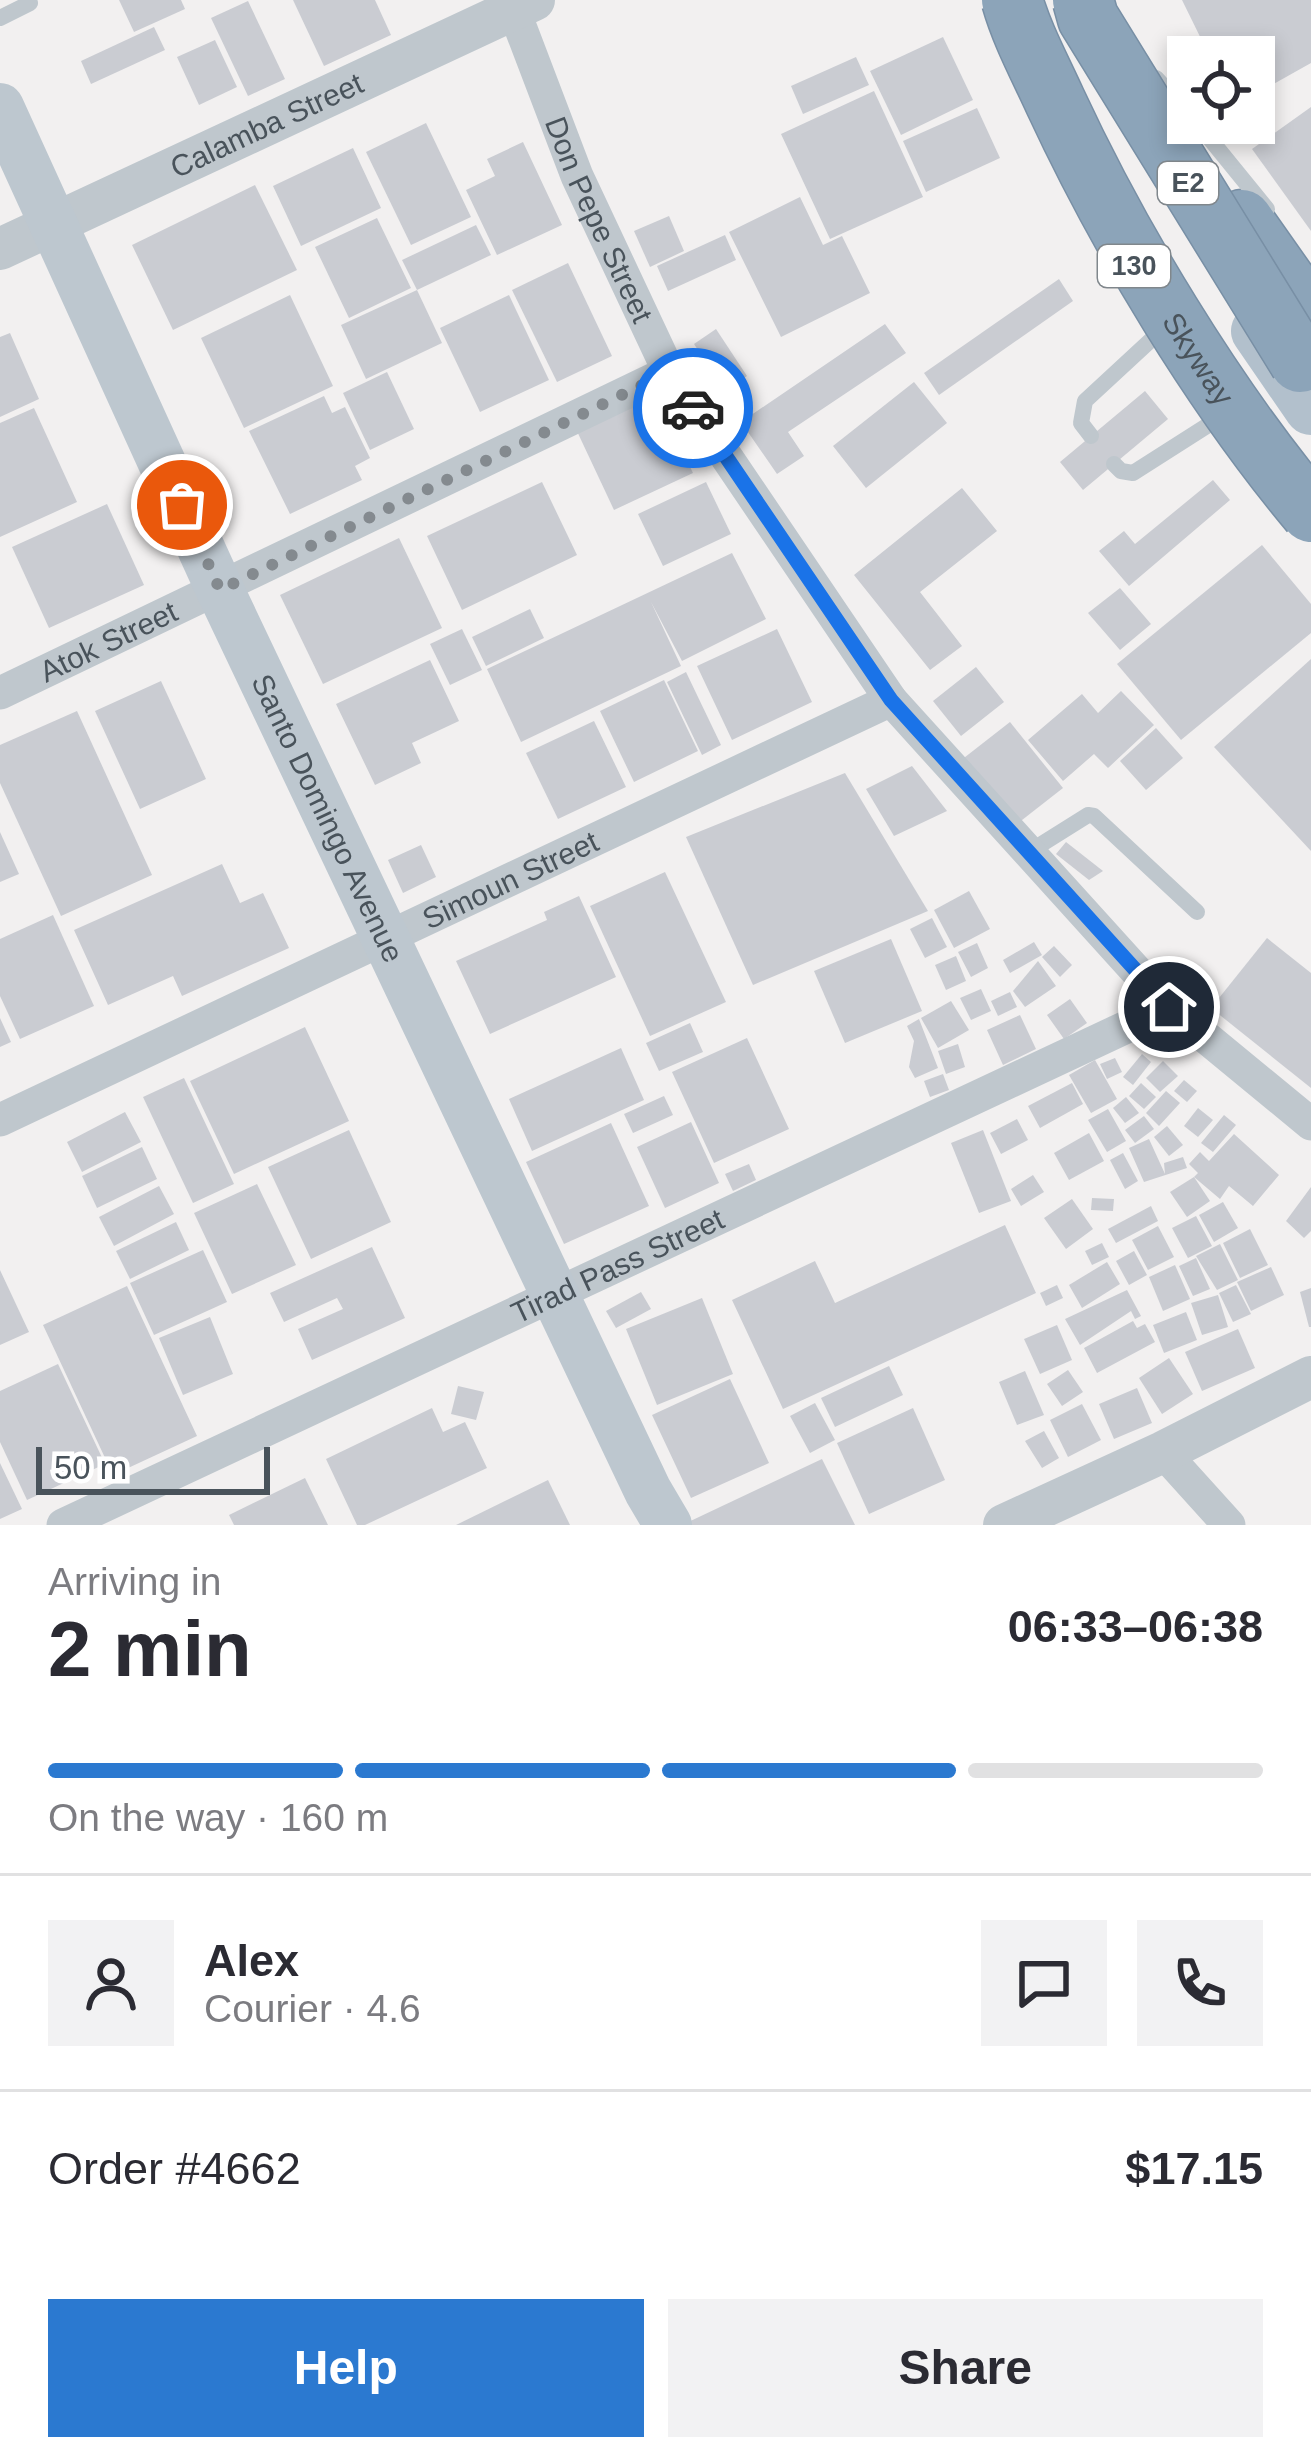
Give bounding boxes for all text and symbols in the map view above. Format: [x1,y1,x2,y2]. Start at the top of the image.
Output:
map controls [1167,36,1275,144]
button: locate [1167,36,1275,144]
street label: Calamba Street [165,65,369,184]
street label: Don Pepe Street [539,112,660,328]
road number: E2 [1158,162,1218,204]
road number: 130 [1098,245,1170,287]
street label: Skyway [1157,306,1241,411]
courier [633,348,753,468]
icon: car [660,375,726,441]
pin [131,454,233,556]
icon: bag [149,472,215,538]
street label: Atok Street [34,594,183,688]
street label: Santo Domingo Avenue [246,669,411,967]
street label: Simoun Street [417,824,604,935]
pin [1118,956,1220,1058]
icon: home [1136,974,1202,1040]
street label: Tirad Pass Street [506,1201,729,1329]
scale bar [36,1441,270,1494]
text: 50 m [54,1449,127,1486]
text: Arriving in [48,1560,221,1603]
text: 06:33–06:38 [1008,1601,1263,1652]
text: 2 min [48,1605,252,1693]
text: On the way · 160 m [48,1796,388,1839]
button: person [48,1920,174,2046]
button: chat [981,1920,1107,2046]
button: phone [1137,1920,1263,2046]
text: Alex [204,1935,299,1986]
text: Courier · 4.6 [204,1987,421,2030]
text: Order #4662 [48,2143,301,2194]
text: $17.15 [1125,2143,1263,2194]
button: Help [48,2299,644,2437]
button: Share [668,2299,1263,2437]

